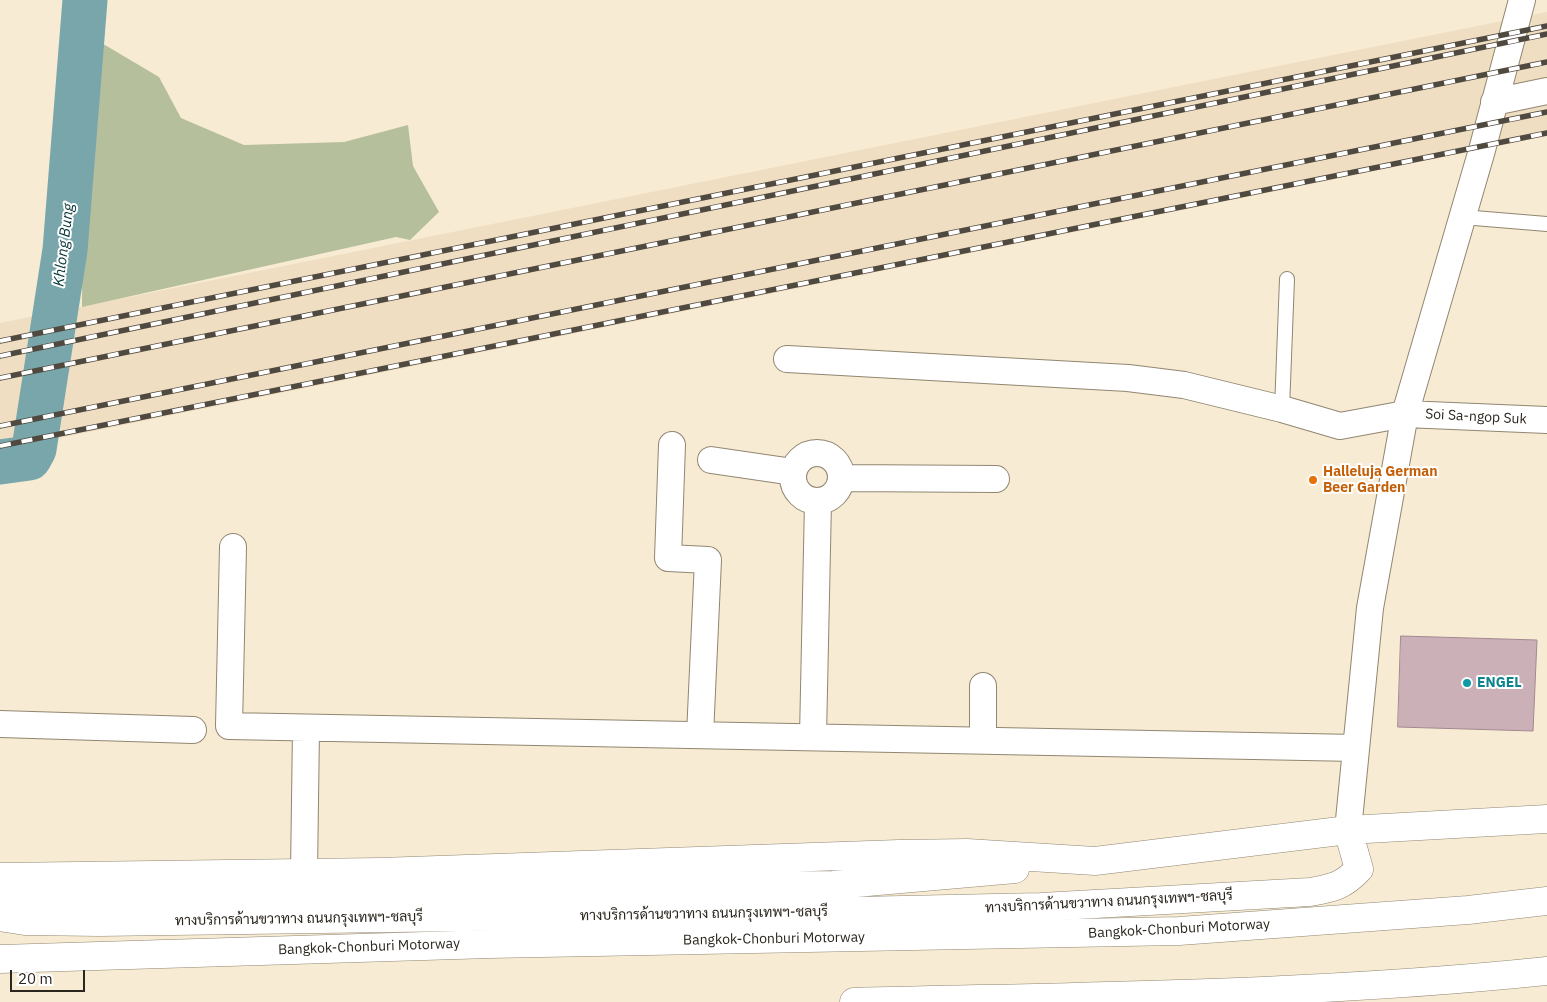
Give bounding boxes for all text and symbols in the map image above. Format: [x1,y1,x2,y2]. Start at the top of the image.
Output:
water label: Khlong Bung [50,203,78,287]
street label: Soi Sa-ngop Suk [1425,406,1527,428]
place label: Halleluja German Beer Garden [1323,464,1438,497]
marker: Halleluja German Beer Garden [1307,474,1319,486]
place label: ENGEL [1477,675,1522,691]
marker: ENGEL [1461,677,1473,689]
street label: ทางบริการด้านขวาทาง ถนนกรุงเทพฯ-ชลบุรี [985,887,1233,917]
street label: ทางบริการด้านขวาทาง ถนนกรุงเทพฯ-ชลบุรี [580,903,828,925]
street label: ทางบริการด้านขวาทาง ถนนกรุงเทพฯ-ชลบุรี [175,908,423,930]
street label: Bangkok-Chonburi Motorway [1088,916,1270,942]
street label: Bangkok-Chonburi Motorway [683,929,865,949]
street label: Bangkok-Chonburi Motorway [278,935,460,959]
scale bar [12,960,88,992]
text: 20 m [18,969,53,988]

